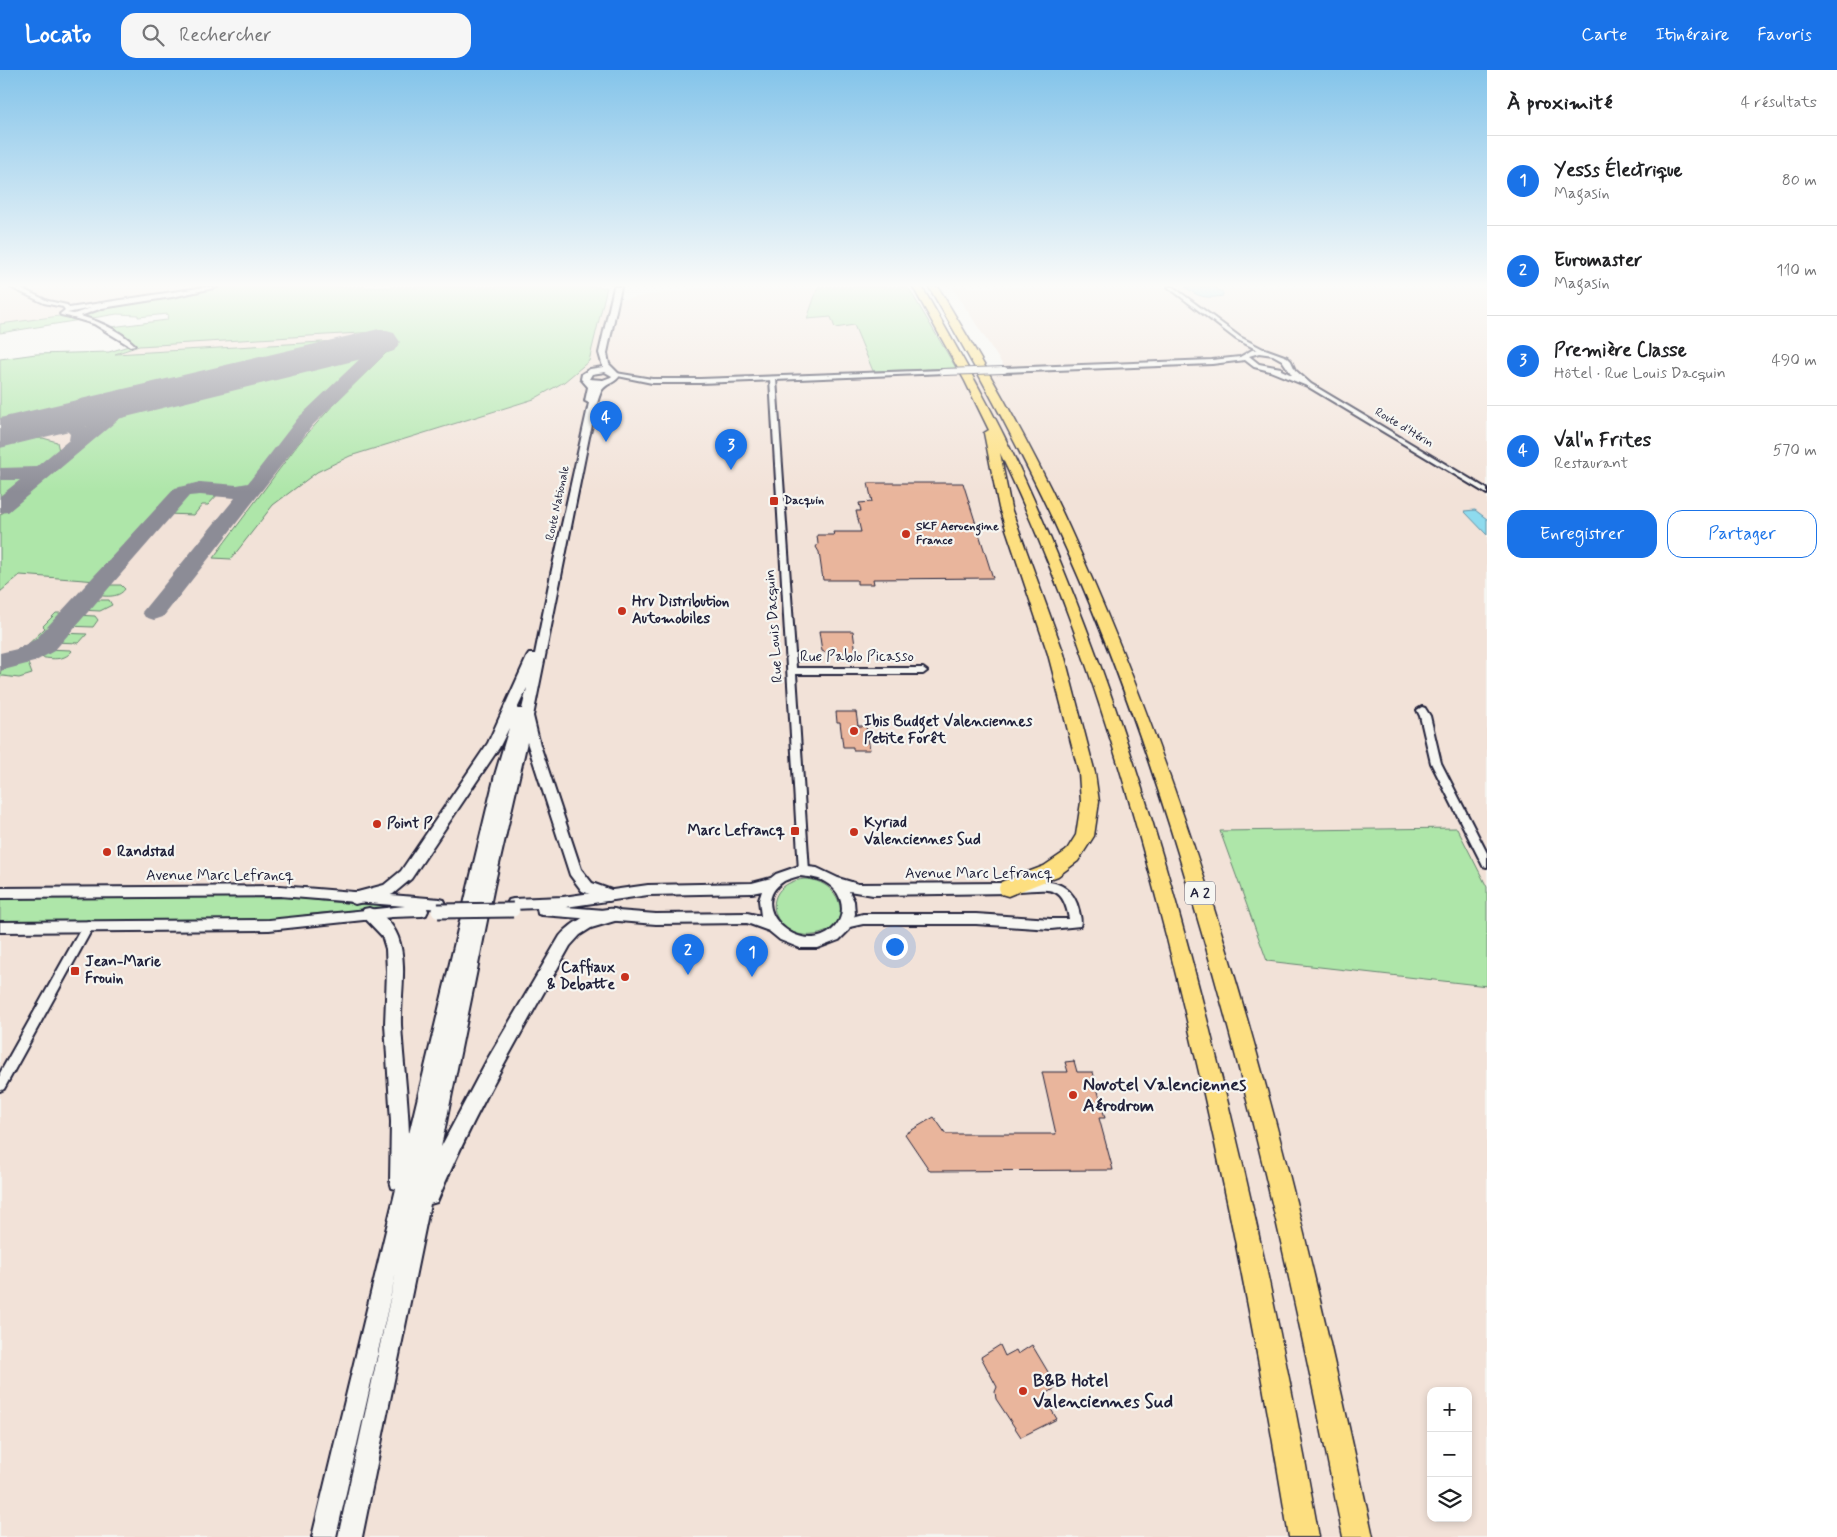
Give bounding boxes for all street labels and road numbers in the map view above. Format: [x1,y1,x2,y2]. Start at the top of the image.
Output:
street label: Route d'Hérin [1372,404,1436,452]
street label: Route Nationale [542,464,574,542]
street label: Rue Louis Dacquin [760,569,788,683]
street label: Rue Pablo Picasso [800,647,914,667]
street label: Avenue Marc Lefrancq [905,864,1053,884]
street label: Avenue Marc Lefrancq [146,866,294,886]
road number: A 2 [1185,881,1215,904]

